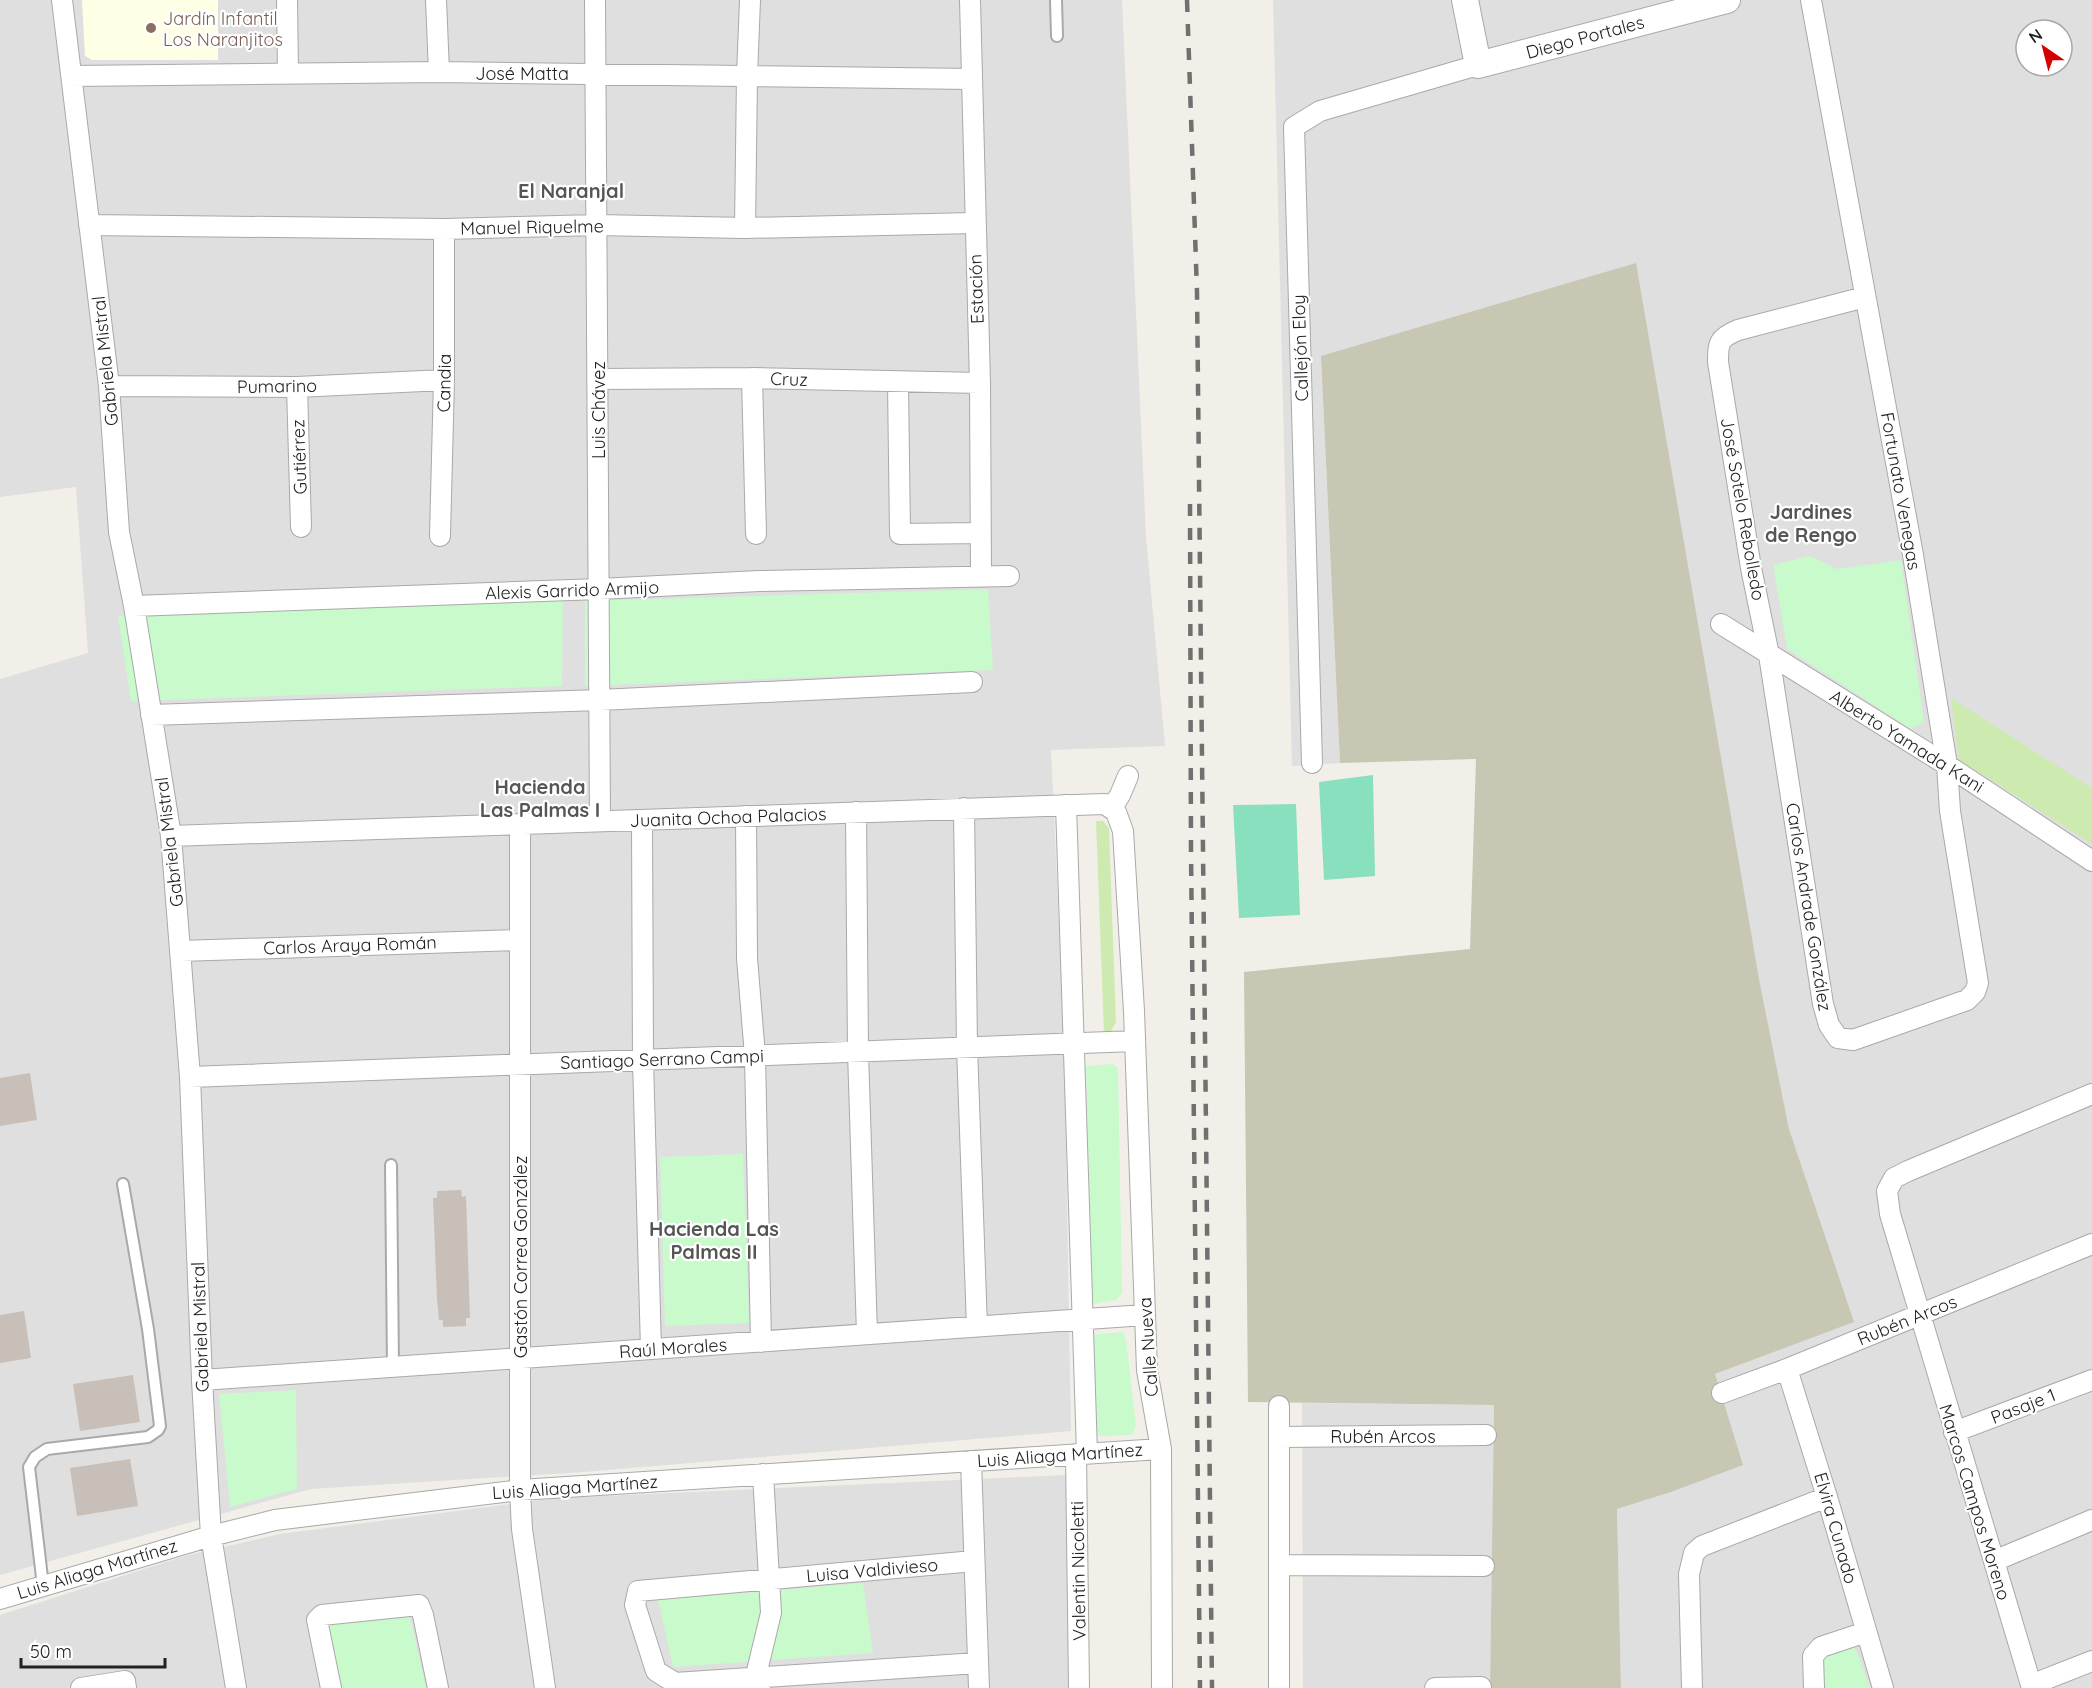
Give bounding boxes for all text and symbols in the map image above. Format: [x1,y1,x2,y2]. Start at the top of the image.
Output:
place label: Jardín Infantil Los Naranjitos [163,7,283,51]
street label: Diego Portales [1523,10,1647,64]
north arrow [2014,18,2074,78]
marker: Jardín Infantil Los Naranjitos [144,21,158,35]
text: N [2025,24,2046,47]
street label: José Matta [475,62,569,85]
district label: El Naranjal [518,178,624,203]
street label: Manuel Riquelme [460,214,604,240]
street label: Estación [963,254,989,324]
street label: Callejón Eloy [1287,294,1313,402]
street label: Gabriela Mistral [87,295,123,427]
street label: Candia [432,353,456,413]
street label: Luis Chávez [587,361,610,459]
street label: Cruz [770,367,808,391]
street label: Pumarino [237,374,317,398]
street label: Fortunato Venegas [1876,410,1926,572]
street label: José Sotelo Rebolledo [1716,416,1770,602]
street label: Gutiérrez [286,419,312,495]
district label: Jardines de Rengo [1765,499,1857,547]
street label: Alexis Garrido Armijo [485,575,659,605]
street label: Alberto Yamada Kani [1826,684,1988,798]
district label: Hacienda Las Palmas I [480,774,600,822]
street label: Gabriela Mistral [150,776,188,908]
street label: Carlos Andrade González [1781,801,1837,1013]
street label: Juanita Ochoa Palacios [629,802,827,832]
street label: Carlos Araya Román [263,930,437,960]
street label: Santiago Serrano Campi [560,1044,764,1074]
street label: Gastón Correa González [509,1156,532,1358]
district label: Hacienda Las Palmas II [649,1216,779,1264]
street label: Gabriela Mistral [186,1261,214,1393]
street label: Rubén Arcos [1854,1290,1960,1350]
street label: Calle Nueva [1133,1296,1163,1398]
street label: Raúl Morales [618,1333,728,1363]
street label: Pasaje 1 [1987,1383,2059,1429]
street label: Marcos Campos Moreno [1934,1401,2016,1603]
street label: Rubén Arcos [1330,1425,1436,1448]
street label: Luis Aliaga Martínez [976,1438,1144,1472]
street label: Luis Aliaga Martínez [491,1470,659,1504]
street label: Elvira Cunado [1809,1470,1863,1586]
street label: Valentin Nicoletti [1065,1501,1091,1641]
street label: Luis Aliaga Martínez [14,1534,180,1604]
street label: Luisa Valdivieso [805,1553,939,1587]
scale bar [21,1631,165,1669]
text: 50 m [30,1640,72,1663]

